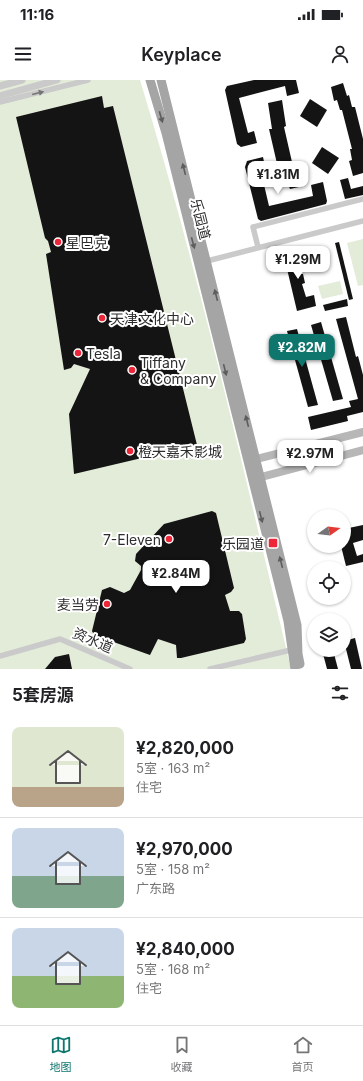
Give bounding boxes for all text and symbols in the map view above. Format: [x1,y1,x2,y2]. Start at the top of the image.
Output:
text: 11:16 [20,5,54,24]
icon: menu [12,43,34,65]
icon: person [329,43,351,65]
text: Keyplace [141,44,222,65]
one-way arrow [32,89,44,95]
one-way arrow [158,112,164,124]
pin: ¥1.81M [245,161,311,195]
one-way arrow [181,163,187,175]
text: ¥1.81M [256,166,300,182]
street label: 乐园道 [188,197,214,241]
place label: 星巴克 [66,234,108,251]
marker: 星巴克 [53,237,63,247]
one-way arrow [190,238,196,250]
pin: ¥1.29M [265,246,331,280]
text: ¥1.29M [275,251,321,267]
one-way arrow [212,289,218,301]
place label: 天津文化中心 [110,310,194,327]
marker: 天津文化中心 [97,313,107,323]
pin: ¥2.82M [269,334,335,368]
text: ¥2.82M [278,339,326,355]
place label: Tesla [86,345,121,362]
marker: Tesla [73,348,83,358]
place label: Tiffany & Company [140,354,216,387]
one-way arrow [222,363,228,376]
marker: Tiffany & Company [127,365,137,375]
one-way arrow [244,415,250,427]
pin: ¥2.97M [277,440,343,474]
place label: 橙天嘉禾影城 [138,443,222,460]
text: ¥2.97M [286,445,334,461]
marker: 橙天嘉禾影城 [125,446,135,456]
north arrow [307,509,351,553]
map controls [307,509,351,657]
one-way arrow [259,511,265,523]
place label: 7-Eleven [103,531,161,548]
marker: 7-Eleven [164,534,174,544]
place label: 乐园道 [222,535,264,552]
marker: 乐园道 [267,537,279,549]
one-way arrow [278,556,284,568]
pin: ¥2.84M [143,560,209,594]
button: locate [307,561,351,605]
text: ¥2.84M [152,565,200,581]
place label: 麦当劳 [57,596,99,613]
marker: 麦当劳 [102,599,112,609]
button: layers [307,613,351,657]
street label: 资水道 [70,624,116,656]
icon: filters [329,682,351,704]
text: 5套房源 [12,685,74,705]
text: ¥2,820,000 [136,738,234,758]
icon: home [44,743,92,791]
text: 5室 · 163 m² [136,760,210,776]
text: 住宅 [136,779,162,795]
text: ¥2,970,000 [136,839,233,859]
icon: home [44,844,92,892]
text: 5室 · 158 m² [136,861,210,877]
text: 广东路 [136,880,175,896]
text: ¥2,840,000 [136,939,235,959]
icon: home [44,944,92,992]
text: 5室 · 168 m² [136,961,210,977]
text: 住宅 [136,980,162,996]
tab: 地图 [50,1034,72,1074]
tab: 收藏 [171,1034,193,1074]
tab: 首页 [292,1034,314,1074]

